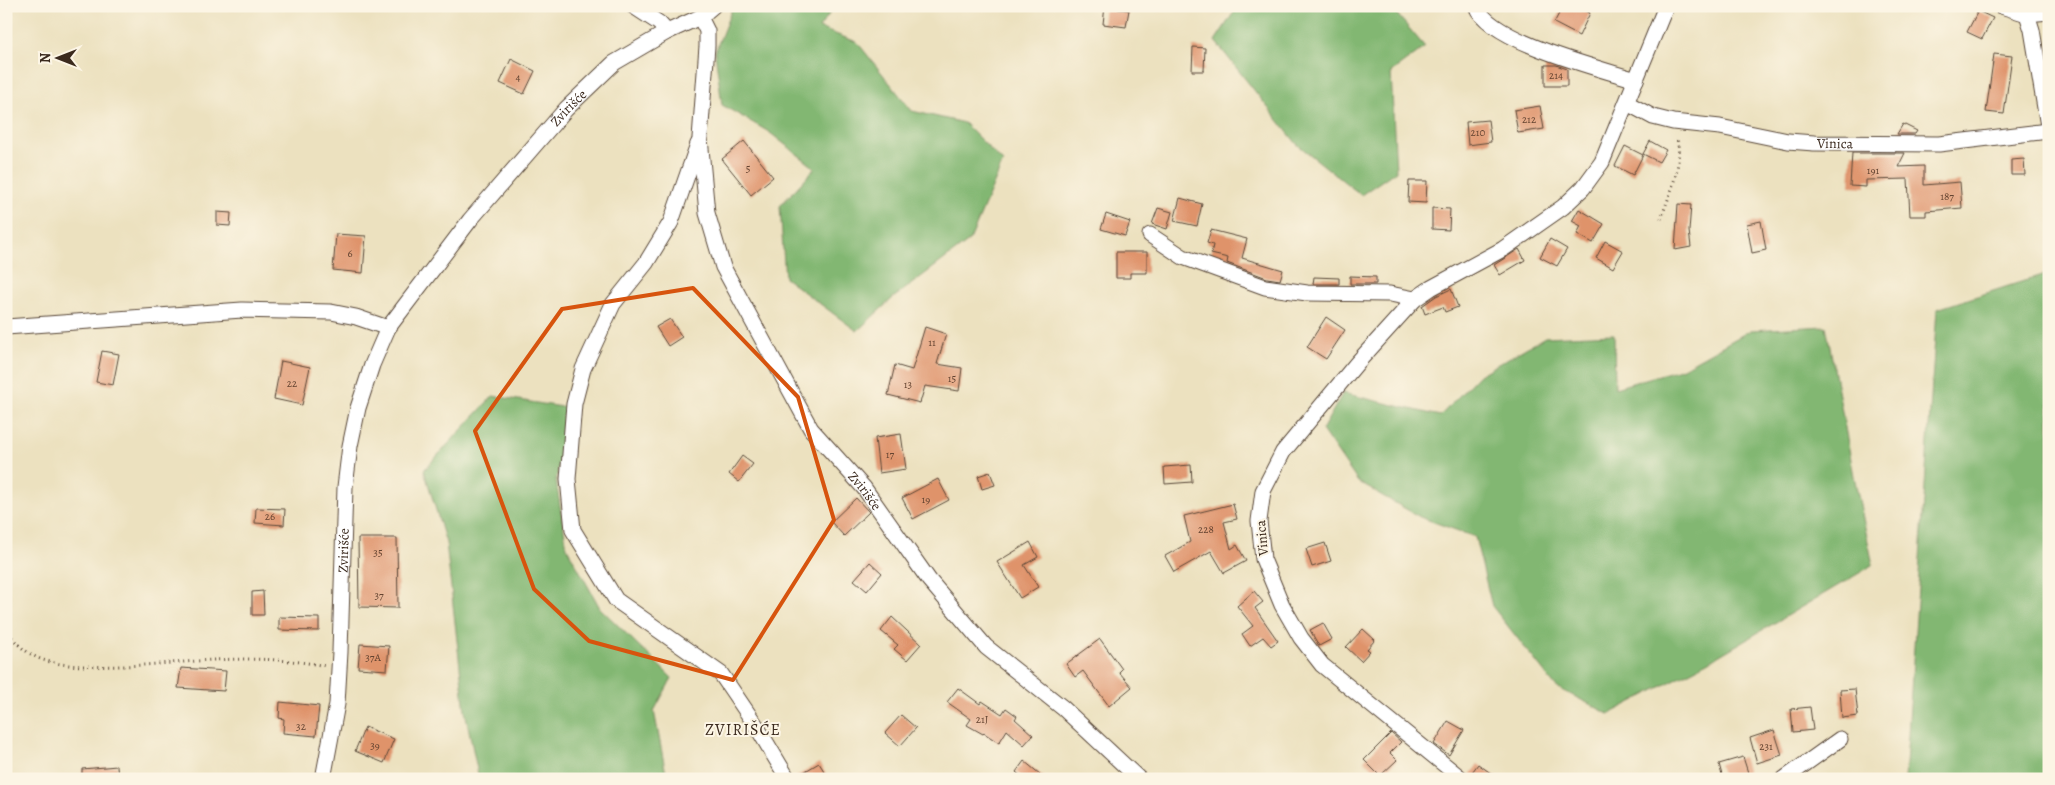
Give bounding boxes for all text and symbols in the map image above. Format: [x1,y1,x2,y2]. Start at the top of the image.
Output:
north arrow [32,32,82,82]
text: N [36,53,55,63]
house number: 214 [1549,68,1563,83]
house number: 4 [516,70,521,85]
street label: Zvirišće [546,85,591,130]
house number: 212 [1522,112,1536,127]
house number: 210 [1471,125,1486,140]
street label: Vinica [1816,134,1854,153]
house number: 5 [746,161,751,176]
house number: 191 [1867,163,1880,178]
house number: 187 [1940,189,1954,204]
house number: 6 [347,246,353,261]
house number: 11 [928,335,936,350]
house number: 15 [948,371,957,386]
house number: 22 [287,376,297,391]
house number: 13 [904,377,912,392]
house number: 17 [886,447,895,462]
street label: Zvirišće [844,467,886,514]
house number: 19 [922,492,930,507]
house number: 26 [265,509,275,524]
street label: Vinica [1251,519,1273,558]
house number: 228 [1198,522,1214,537]
street label: Zvirišće [333,528,353,573]
house number: 35 [373,545,383,560]
house number: 37 [374,588,384,603]
house number: 37A [365,650,381,665]
house number: 21J [976,712,989,727]
house number: 32 [296,719,306,734]
district label: ZVIRIŠĆE [705,719,781,741]
house number: 39 [370,738,380,753]
house number: 231 [1759,739,1773,754]

